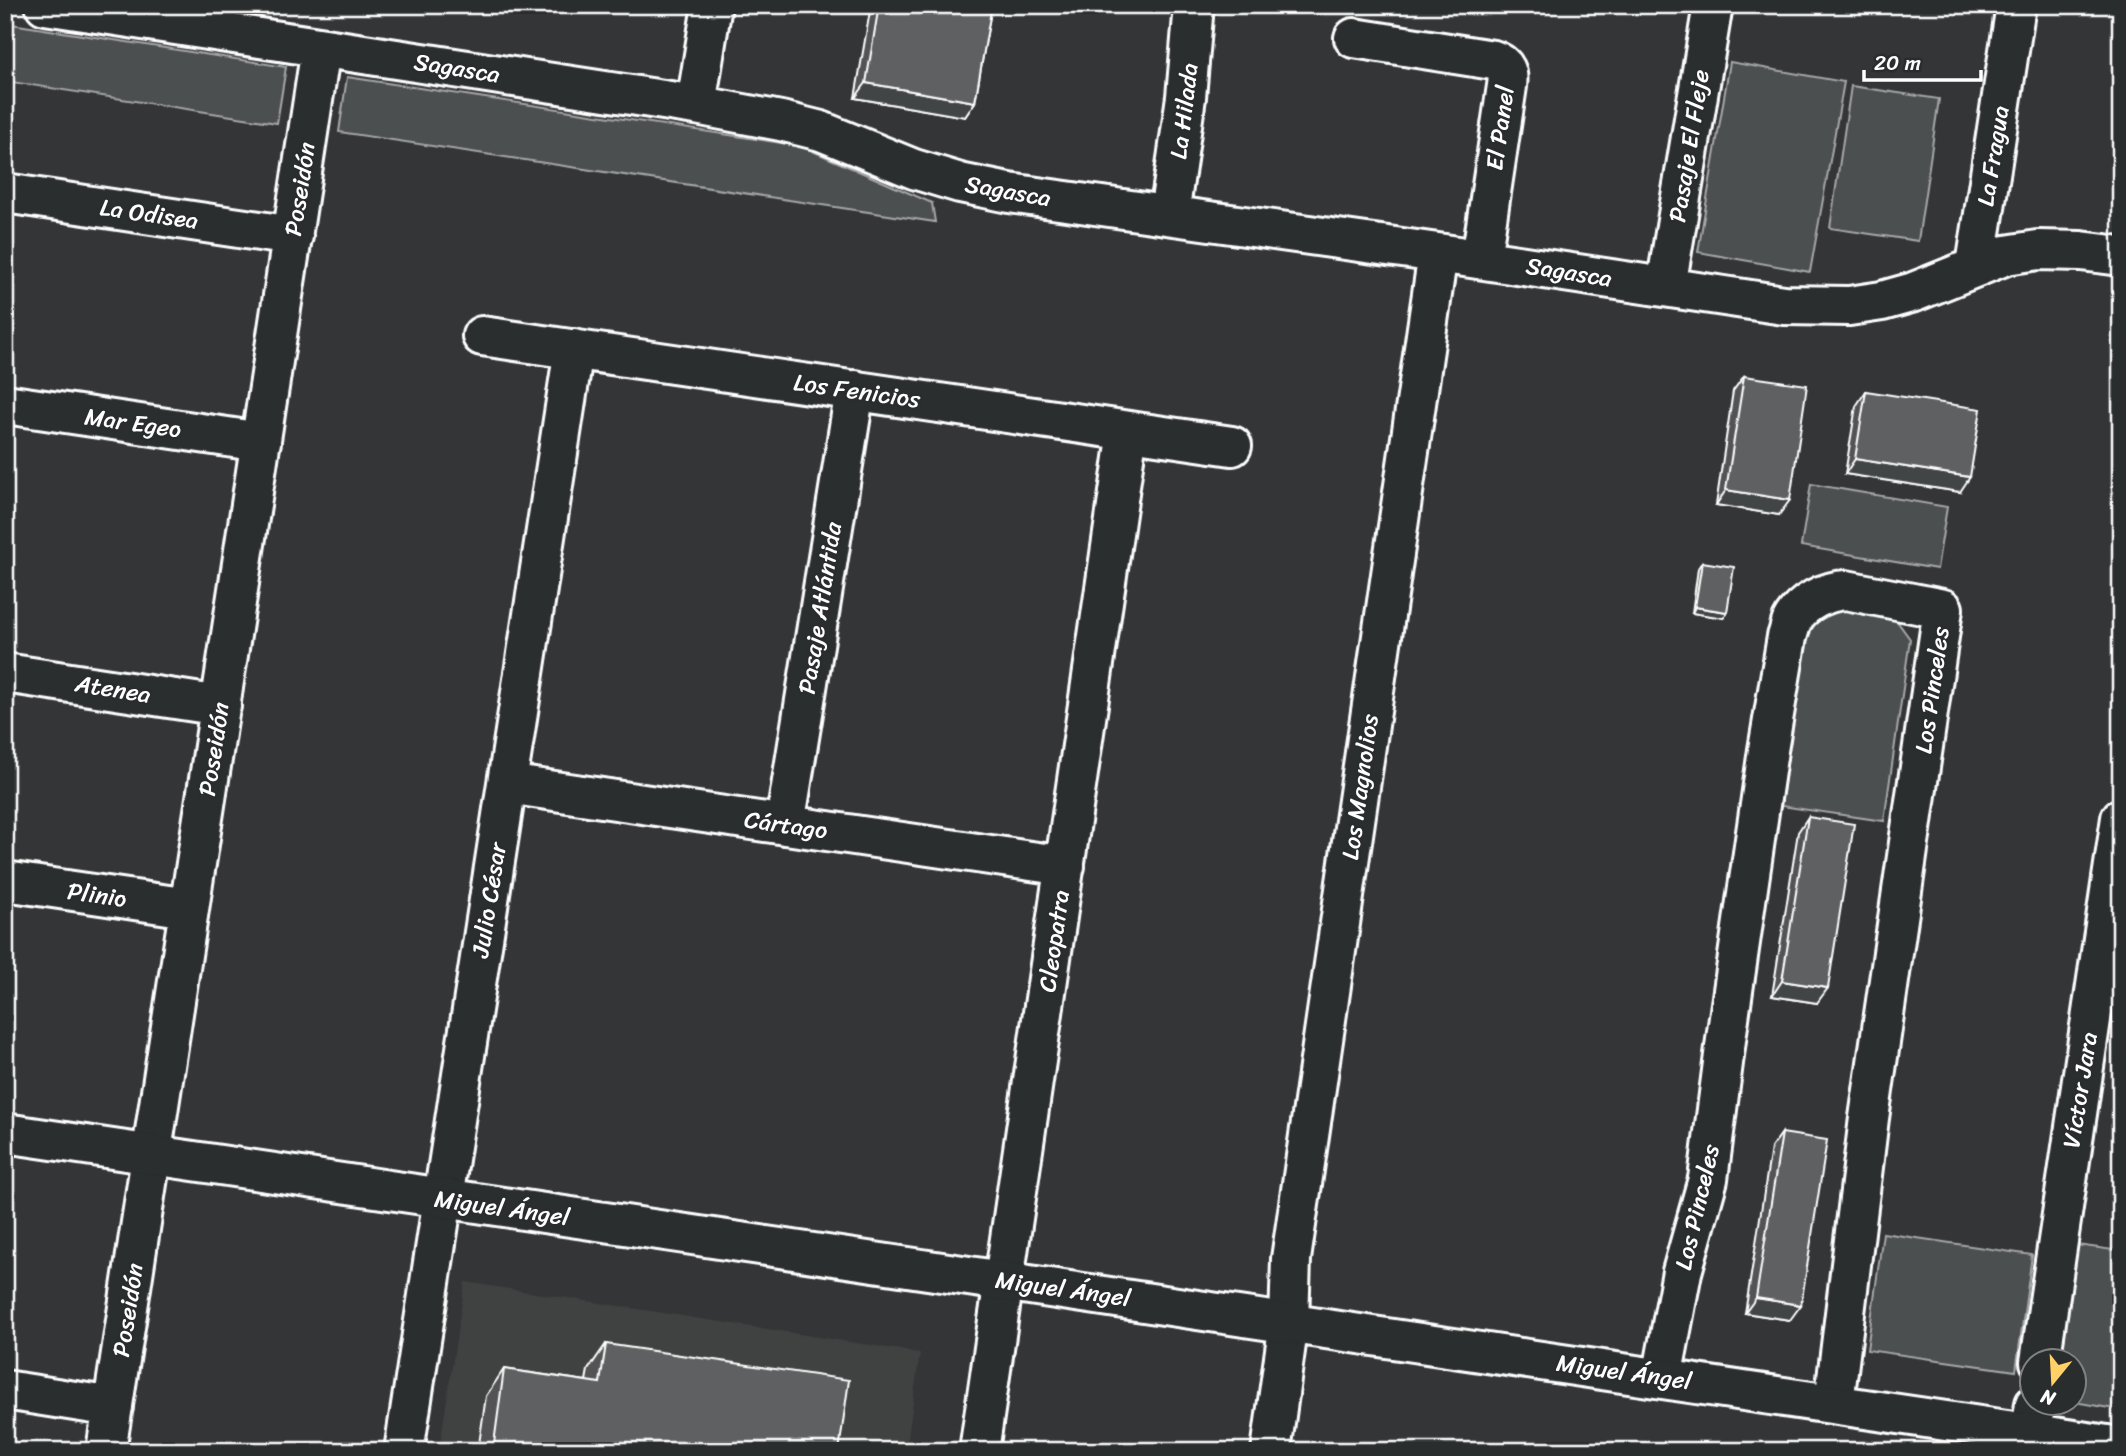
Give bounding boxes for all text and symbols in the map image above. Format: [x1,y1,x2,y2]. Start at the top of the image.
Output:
scale bar [1864,38,1981,82]
street label: Sagasca [411,41,503,95]
text: 20 m [1874,44,1921,82]
street label: La Hilada [1157,61,1211,161]
street label: Pasaje El Fleje [1656,67,1722,225]
street label: El Panel [1473,82,1527,173]
street label: La Fragua [1964,103,2022,209]
street label: Poseidón [272,139,328,239]
street label: Sagasca [962,163,1054,219]
street label: La Odisea [97,186,201,242]
street label: Sagasca [1523,245,1615,299]
street label: Los Fenicios [791,361,924,421]
street label: Mar Egeo [82,395,184,451]
street label: Pasaje Atlántida [786,518,854,697]
street label: Los Pinceles [1902,624,1962,756]
street label: Atenea [71,662,154,716]
street label: Poseidón [186,699,242,799]
street label: Los Magnolios [1329,711,1391,863]
street label: Cártago [742,798,830,852]
street label: Julio César [459,838,519,962]
street label: Plinio [65,870,129,920]
street label: Cleopatra [1026,887,1082,995]
street label: Víctor Jara [2050,1029,2110,1151]
street label: Los Pinceles [1662,1140,1732,1274]
street label: Miguel Ángel [432,1178,573,1238]
street label: Miguel Ángel [993,1259,1134,1319]
street label: Poseidón [100,1260,156,1360]
street label: Miguel Ángel [1554,1342,1695,1402]
north arrow [2018,1348,2088,1418]
text: N [2036,1380,2060,1416]

